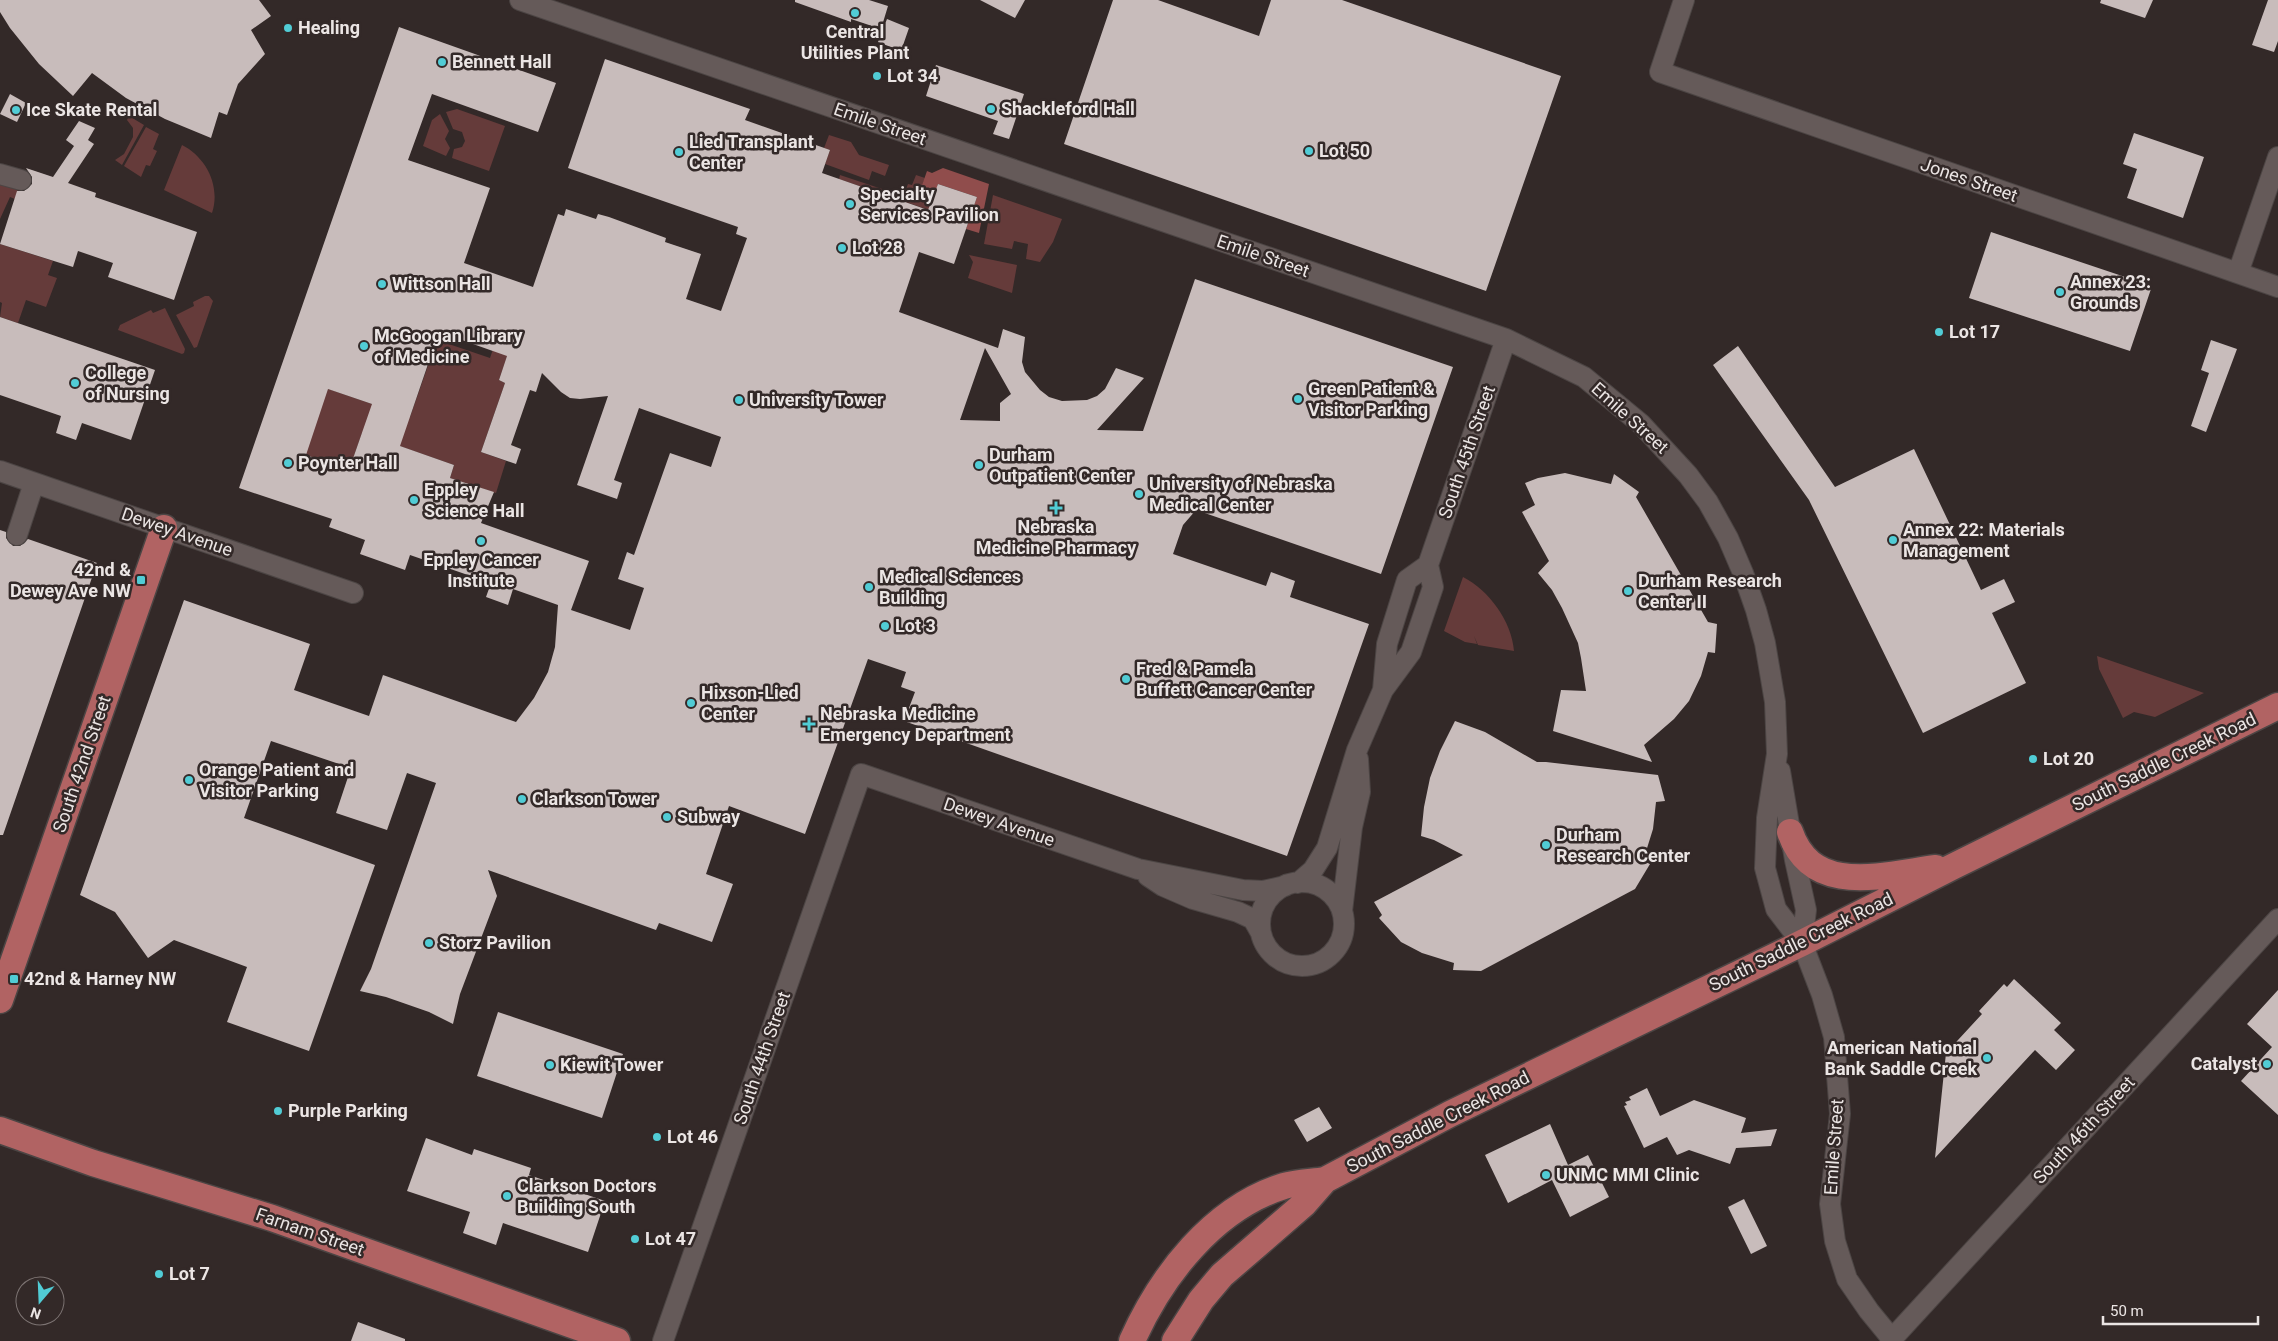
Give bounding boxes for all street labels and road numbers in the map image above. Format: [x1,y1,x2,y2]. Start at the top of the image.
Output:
street label: Emile Street [831,98,929,149]
street label: Jones Street [1918,153,2020,206]
street label: Emile Street [1214,230,1312,281]
street label: Emile Street [1588,378,1673,458]
street label: South 45th Street [1434,383,1499,521]
street label: Dewey Avenue [119,503,235,560]
street label: South 42nd Street [48,693,115,835]
street label: South Saddle Creek Road [2068,708,2259,815]
street label: Dewey Avenue [941,793,1057,850]
street label: South Saddle Creek Road [1705,888,1896,995]
street label: South 44th Street [729,989,794,1127]
street label: South Saddle Creek Road [1343,1066,1533,1177]
street label: South 46th Street [2029,1072,2139,1188]
street label: Emile Street [1820,1098,1847,1196]
street label: Farnam Street [253,1203,367,1260]

